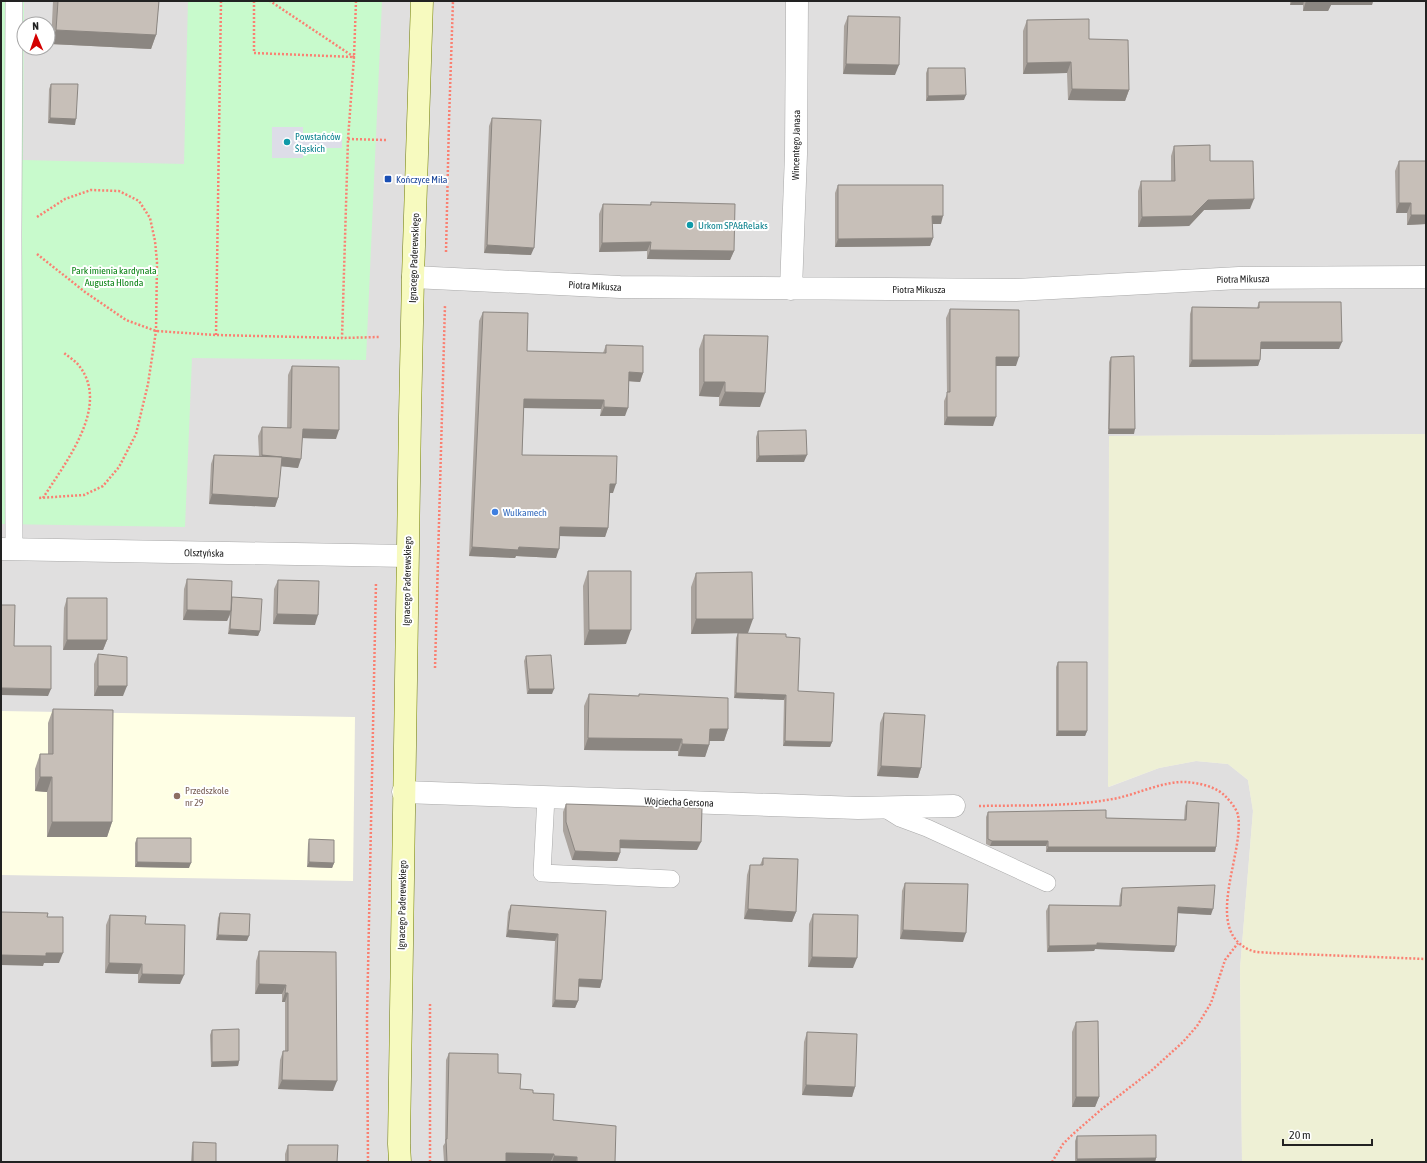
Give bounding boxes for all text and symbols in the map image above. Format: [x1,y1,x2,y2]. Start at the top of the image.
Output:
north arrow [16,16,56,56]
text: N [32,20,39,32]
street label: Wincentego Janasa [790,109,802,180]
place label: Powstańców Śląskich [295,131,341,154]
marker: Powstańców Śląskich [282,137,292,147]
marker: Kończyce Miła [383,174,393,184]
place label: Kończyce Miła [396,174,448,185]
street label: Ignacego Paderewskiego [407,213,421,303]
marker: Urkom SPA&Relaks [685,220,695,230]
place label: Urkom SPA&Relaks [698,220,768,231]
park label: Park imienia kardynała Augusta Hlonda [71,265,157,288]
street label: Piotra Mikusza [1216,273,1270,285]
street label: Piotra Mikusza [568,279,622,293]
street label: Piotra Mikusza [892,284,946,295]
marker: Wulkamech [490,507,500,517]
place label: Wulkamech [503,507,547,518]
street label: Ignacego Paderewskiego [401,536,413,626]
street label: Olsztyńska [184,547,224,559]
place label: Przedszkole nr 29 [185,785,229,808]
marker: Przedszkole nr 29 [172,791,182,801]
street label: Wojciecha Gersona [644,795,714,809]
street label: Ignacego Paderewskiego [396,860,408,950]
scale bar [1283,1121,1372,1147]
text: 20 m [1289,1128,1311,1142]

